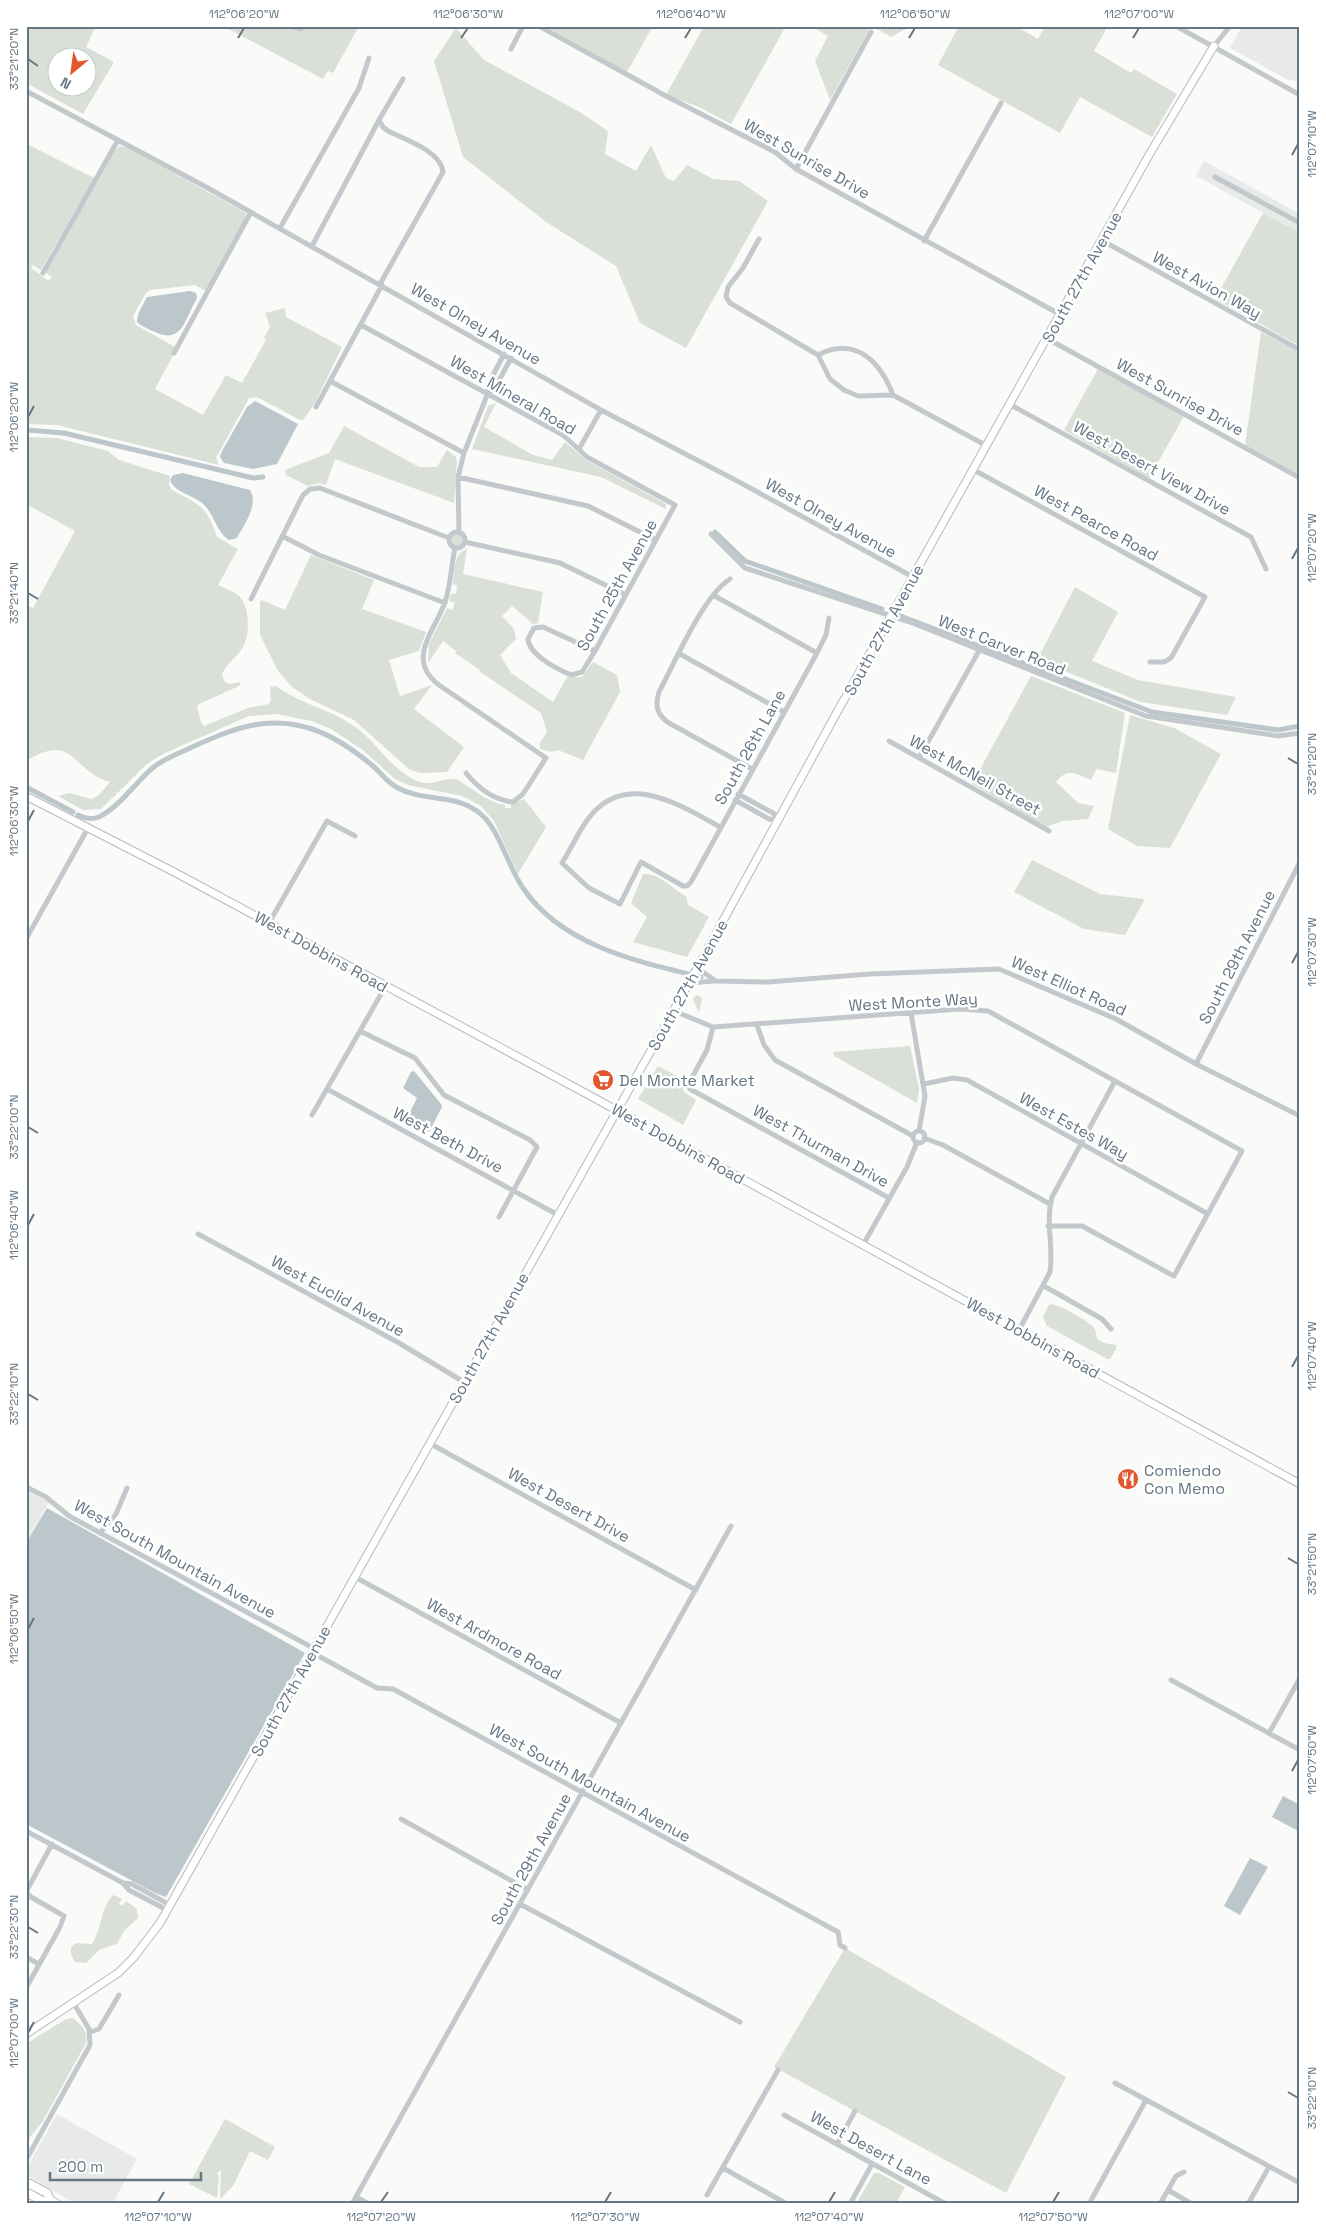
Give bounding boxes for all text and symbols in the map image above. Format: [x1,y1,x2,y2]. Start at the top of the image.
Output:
text: 112°06'20"W [209,6,280,22]
text: 112°06'30"W [433,6,504,22]
text: 112°06'40"W [656,6,727,22]
text: 112°06'50"W [880,6,951,22]
text: 112°07'00"W [1104,6,1175,22]
text: 33°21'20"N [6,28,22,90]
north arrow [48,48,98,98]
text: N [57,73,74,94]
text: 112°07'10"W [1304,110,1320,178]
street label: West Sunrise Drive [740,114,874,204]
street label: South 27th Avenue [1037,208,1127,346]
street label: West Avion Way [1149,246,1265,324]
street label: West Olney Avenue [407,278,545,370]
street label: West Mineral Road [446,350,580,440]
street label: West Sunrise Drive [1113,353,1247,441]
text: 112°06'20"W [6,381,22,452]
street label: West Desert View Drive [1070,416,1234,520]
street label: West Olney Avenue [762,473,900,563]
street label: West Pearce Road [1030,480,1162,566]
text: 112°07'20"W [1304,513,1320,583]
street label: South 25th Avenue [572,515,662,655]
street label: South 27th Avenue [839,561,929,699]
text: 33°21'40"N [6,562,22,624]
street label: West Carver Road [935,610,1069,680]
street label: South 26th Lane [710,686,790,808]
street label: West McNeil Street [905,730,1045,820]
text: 33°21'20"N [1304,733,1320,795]
text: 112°06'30"W [6,785,22,856]
street label: South 29th Avenue [1194,886,1280,1028]
street label: West Dobbins Road [250,907,392,997]
street label: South 27th Avenue [643,916,733,1054]
text: 112°07'30"W [1304,917,1320,987]
street label: West Elliot Road [1008,951,1130,1021]
street label: West Monte Way [848,988,978,1016]
supermarket icon: Del Monte Market [591,1068,615,1092]
place label: Del Monte Market [619,1070,755,1091]
street label: West Estes Way [1016,1087,1132,1165]
text: 33°22'00"N [6,1094,22,1160]
street label: West Dobbins Road [607,1099,749,1189]
street label: West Thurman Drive [749,1100,893,1192]
street label: West Beth Drive [389,1102,507,1178]
text: 112°06'40"W [6,1189,22,1260]
street label: West Euclid Avenue [267,1250,409,1342]
street label: South 27th Avenue [444,1269,534,1407]
street label: West Dobbins Road [962,1293,1104,1383]
text: 112°07'40"W [1304,1321,1320,1391]
text: 33°22'10"N [6,1363,22,1425]
place label: Comiendo Con Memo [1144,1460,1225,1499]
street label: West Desert Drive [504,1463,634,1547]
restaurant icon: Comiendo Con Memo [1116,1467,1140,1491]
street label: West South Mountain Avenue [70,1495,280,1623]
text: 33°21'50"N [1304,1533,1320,1595]
text: 112°06'50"W [6,1593,22,1664]
street label: West Ardmore Road [423,1593,565,1685]
street label: South 27th Avenue [246,1622,336,1760]
street label: West South Mountain Avenue [485,1719,695,1847]
text: 112°07'50"W [1304,1725,1320,1795]
street label: South 29th Avenue [486,1789,576,1929]
text: 33°22'30"N [6,1895,22,1959]
text: 112°07'00"W [6,1997,22,2068]
text: 33°22'10"N [1304,2067,1320,2129]
street label: West Desert Lane [807,2106,935,2190]
scale bar [50,2150,201,2182]
text: 200 m [58,2157,103,2176]
text: 112°07'10"W [124,2209,192,2225]
text: 112°07'20"W [346,2209,416,2225]
text: 112°07'30"W [570,2209,640,2225]
text: 112°07'40"W [794,2209,864,2225]
text: 112°07'50"W [1018,2209,1088,2225]

